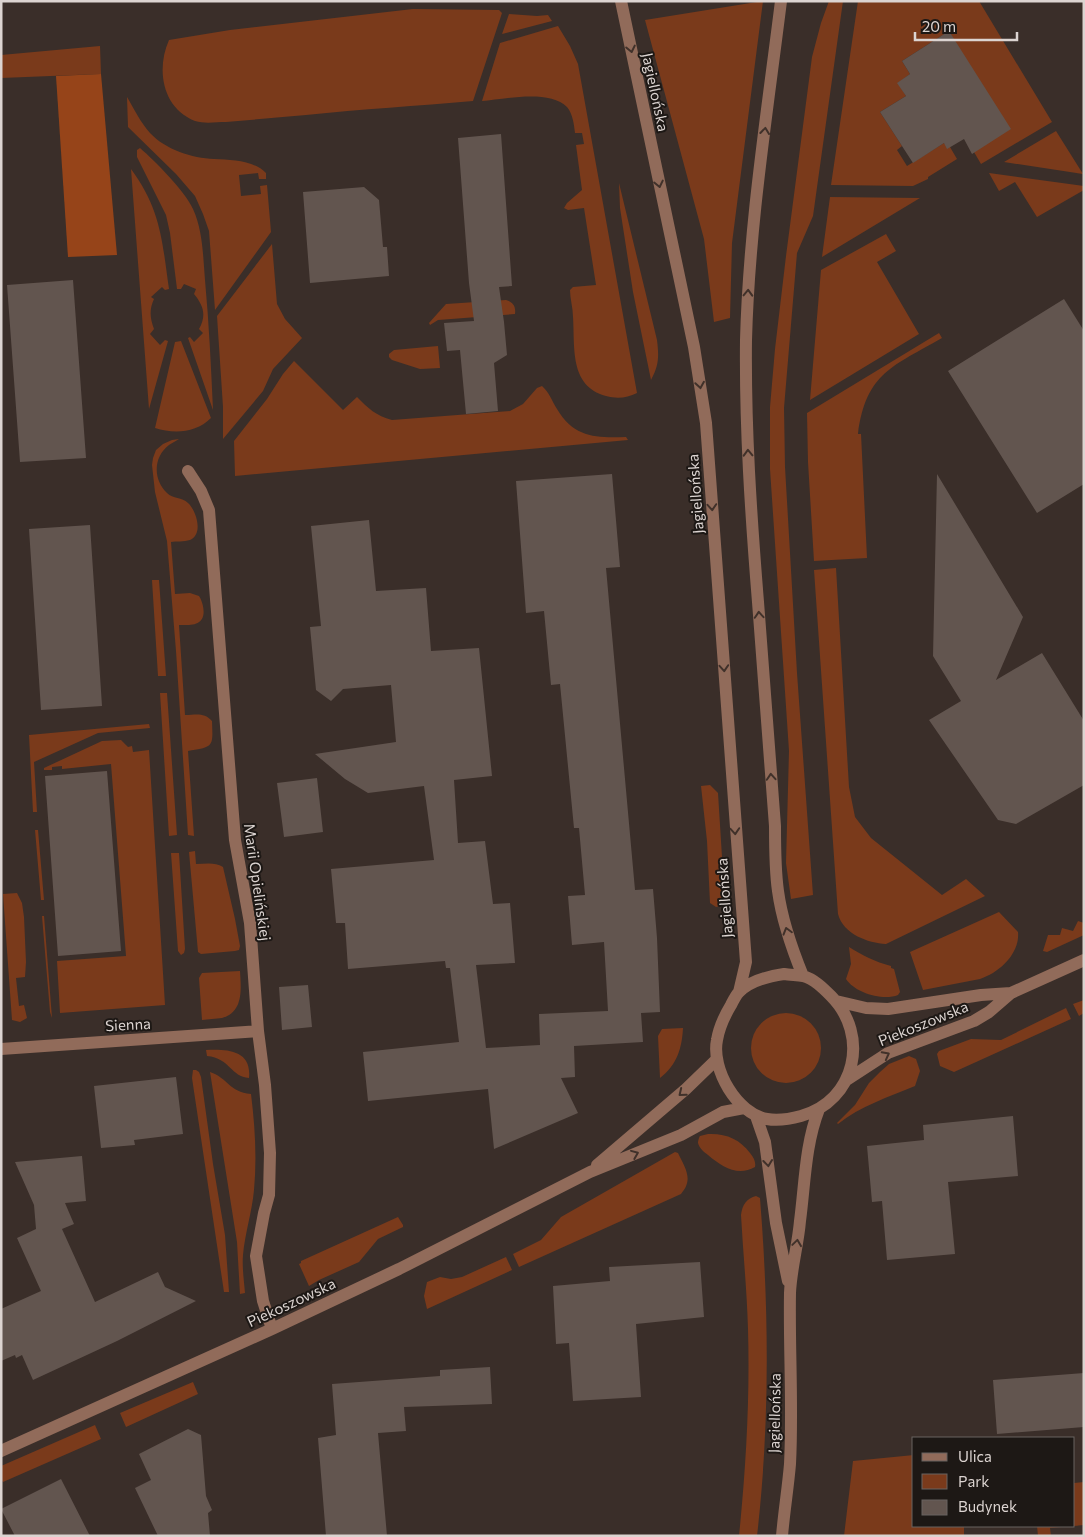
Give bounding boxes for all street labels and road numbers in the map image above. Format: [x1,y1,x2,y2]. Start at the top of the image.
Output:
street label: Jagiellońska [639,51,673,133]
street label: Jagiellońska [683,453,707,535]
street label: Marii Opielińskiej [241,822,275,942]
street label: Jagiellońska [712,857,736,939]
street label: Piekoszowska [875,997,971,1049]
street label: Sienna [105,1014,151,1034]
street label: Piekoszowska [244,1274,338,1330]
street label: Jagiellońska [764,1373,784,1453]

